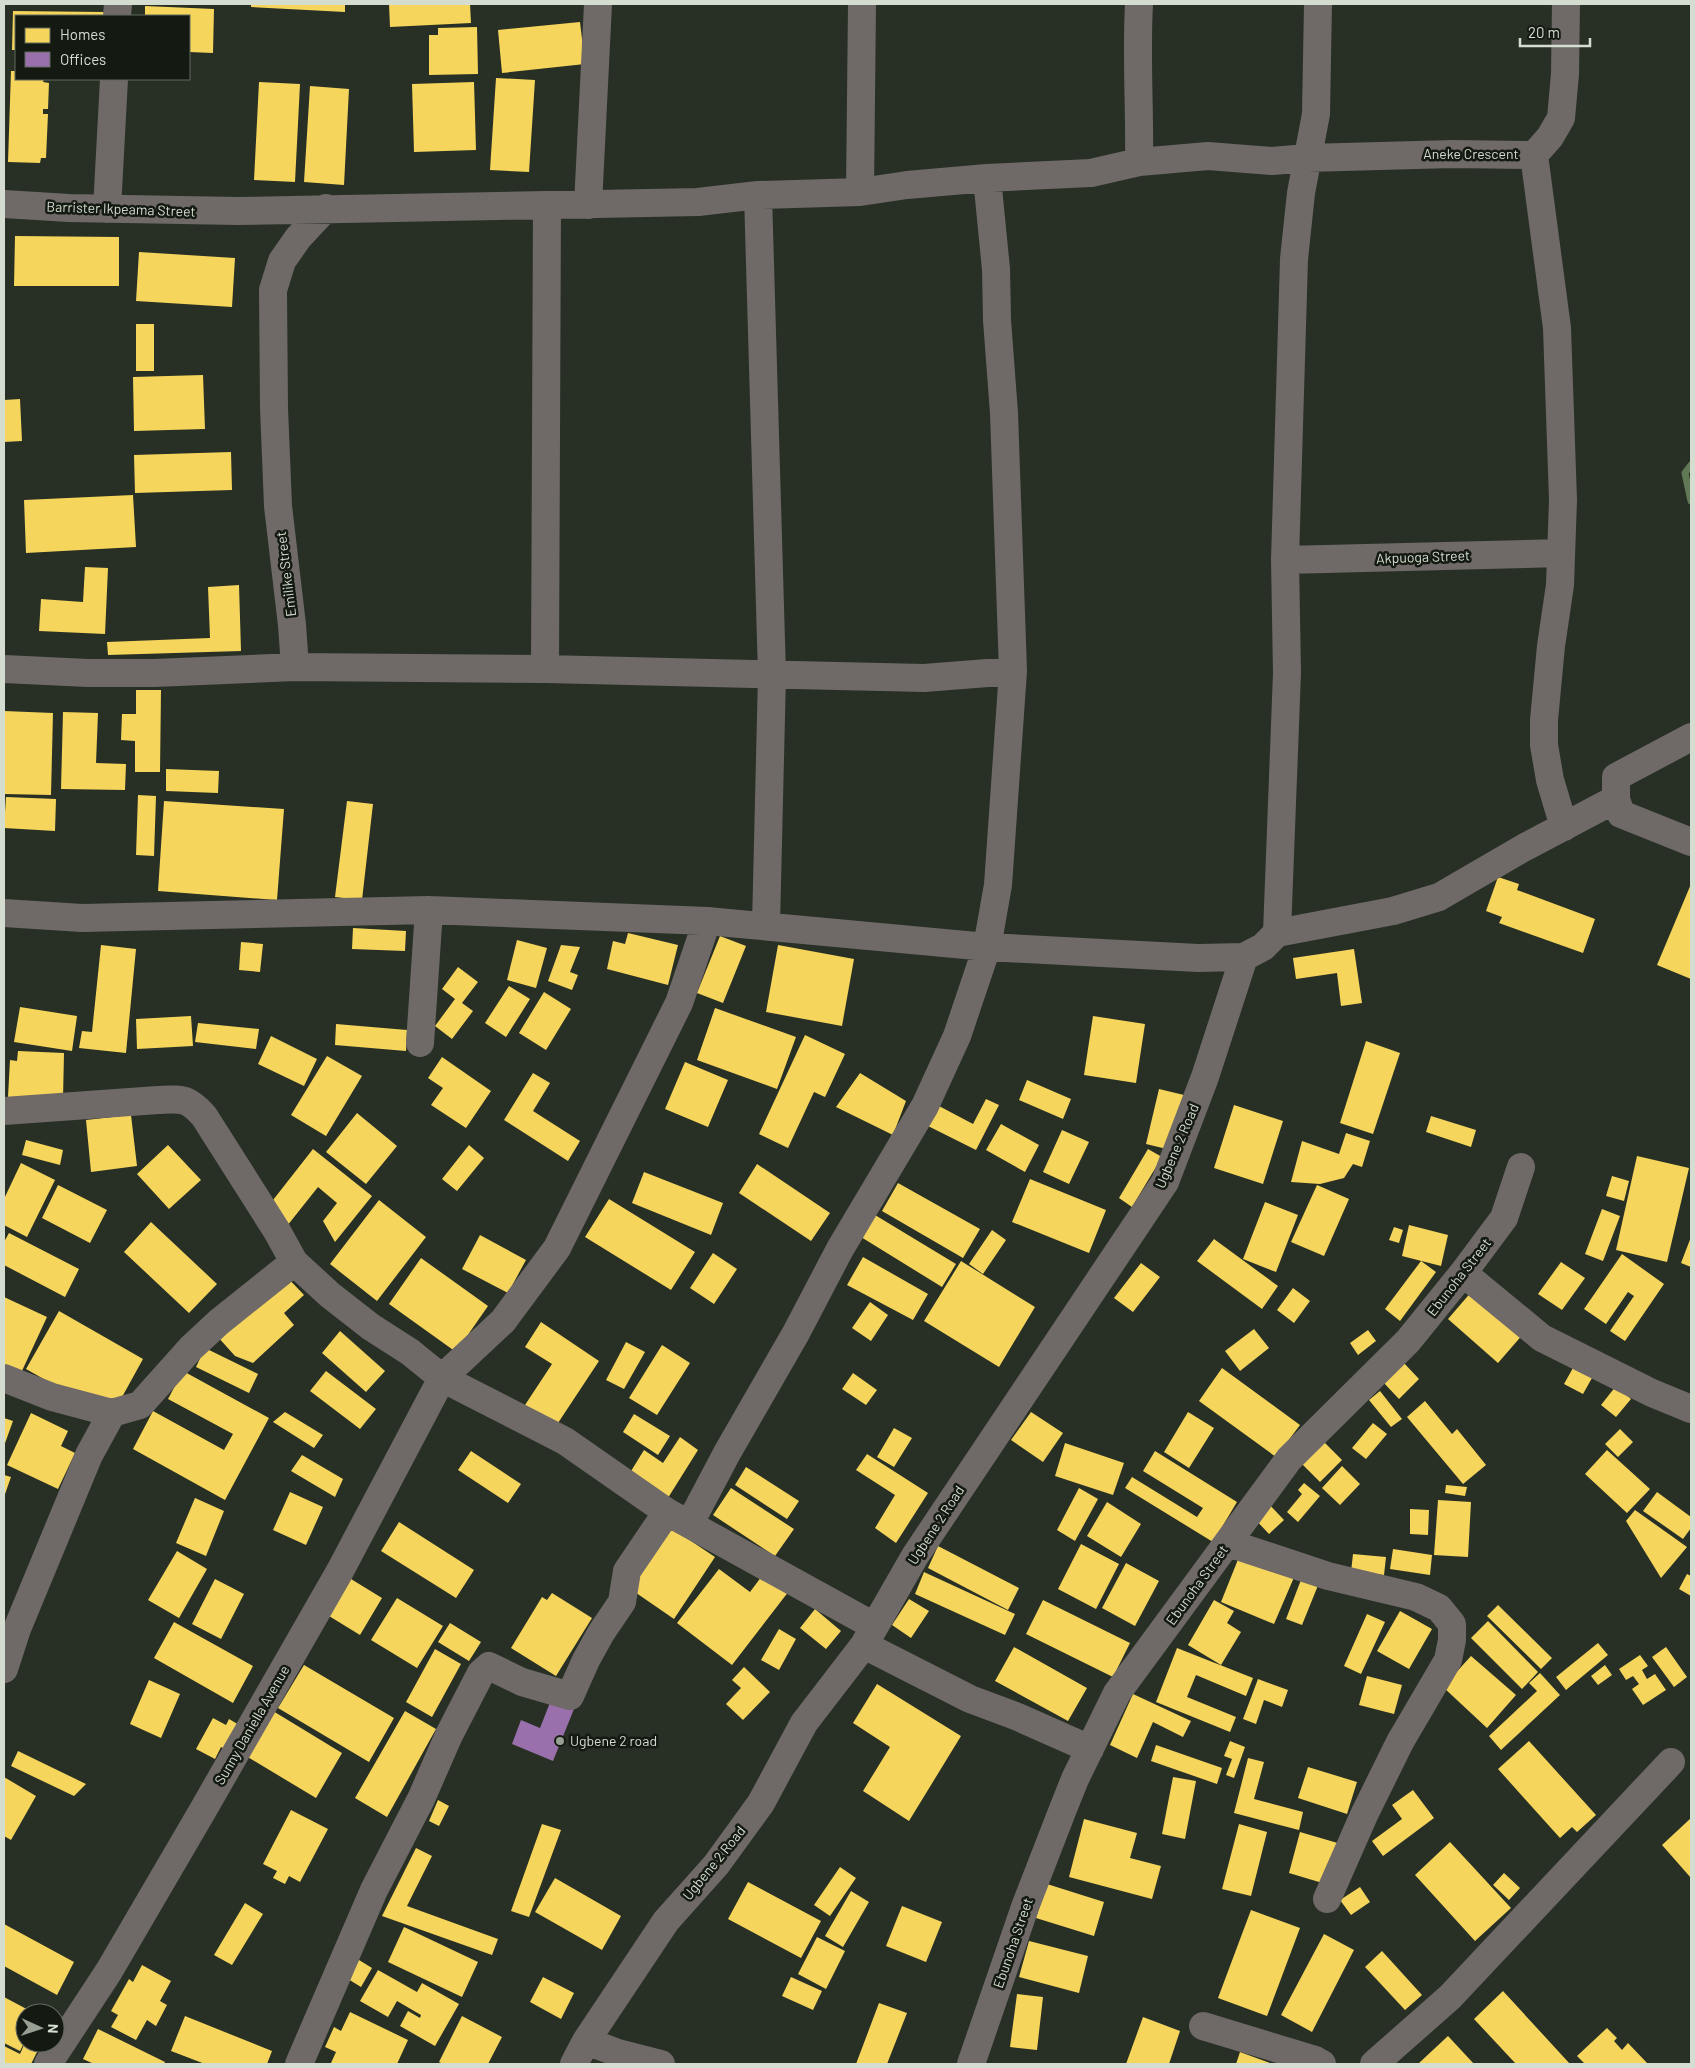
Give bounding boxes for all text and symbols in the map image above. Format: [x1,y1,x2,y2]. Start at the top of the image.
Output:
legend [15,15,190,80]
scale bar [1520,15,1590,47]
text: 20 m [1528,23,1560,41]
text: Homes [60,25,105,43]
text: Offices [60,50,106,68]
street label: Aneke Crescent [1423,145,1519,162]
street label: Barrister Ikpeama Street [46,197,196,220]
street label: Emilike Street [272,531,299,618]
street label: Akpuoga Street [1376,546,1470,567]
street label: Ugbene 2 Road [1151,1101,1202,1191]
street label: Ebunoha Street [1423,1234,1494,1319]
street label: Ugbene 2 Road [904,1482,967,1567]
street label: Ebunoha Street [1162,1542,1231,1628]
street label: Sunny Daniella Avenue [210,1662,293,1787]
place label: Ugbene 2 road [570,1732,657,1749]
marker: Ugbene 2 road [554,1735,566,1747]
street label: Ugbene 2 Road [679,1822,749,1903]
street label: Ebunoha Street [989,1895,1036,1990]
north arrow [15,2003,65,2053]
text: N [45,2024,62,2034]

